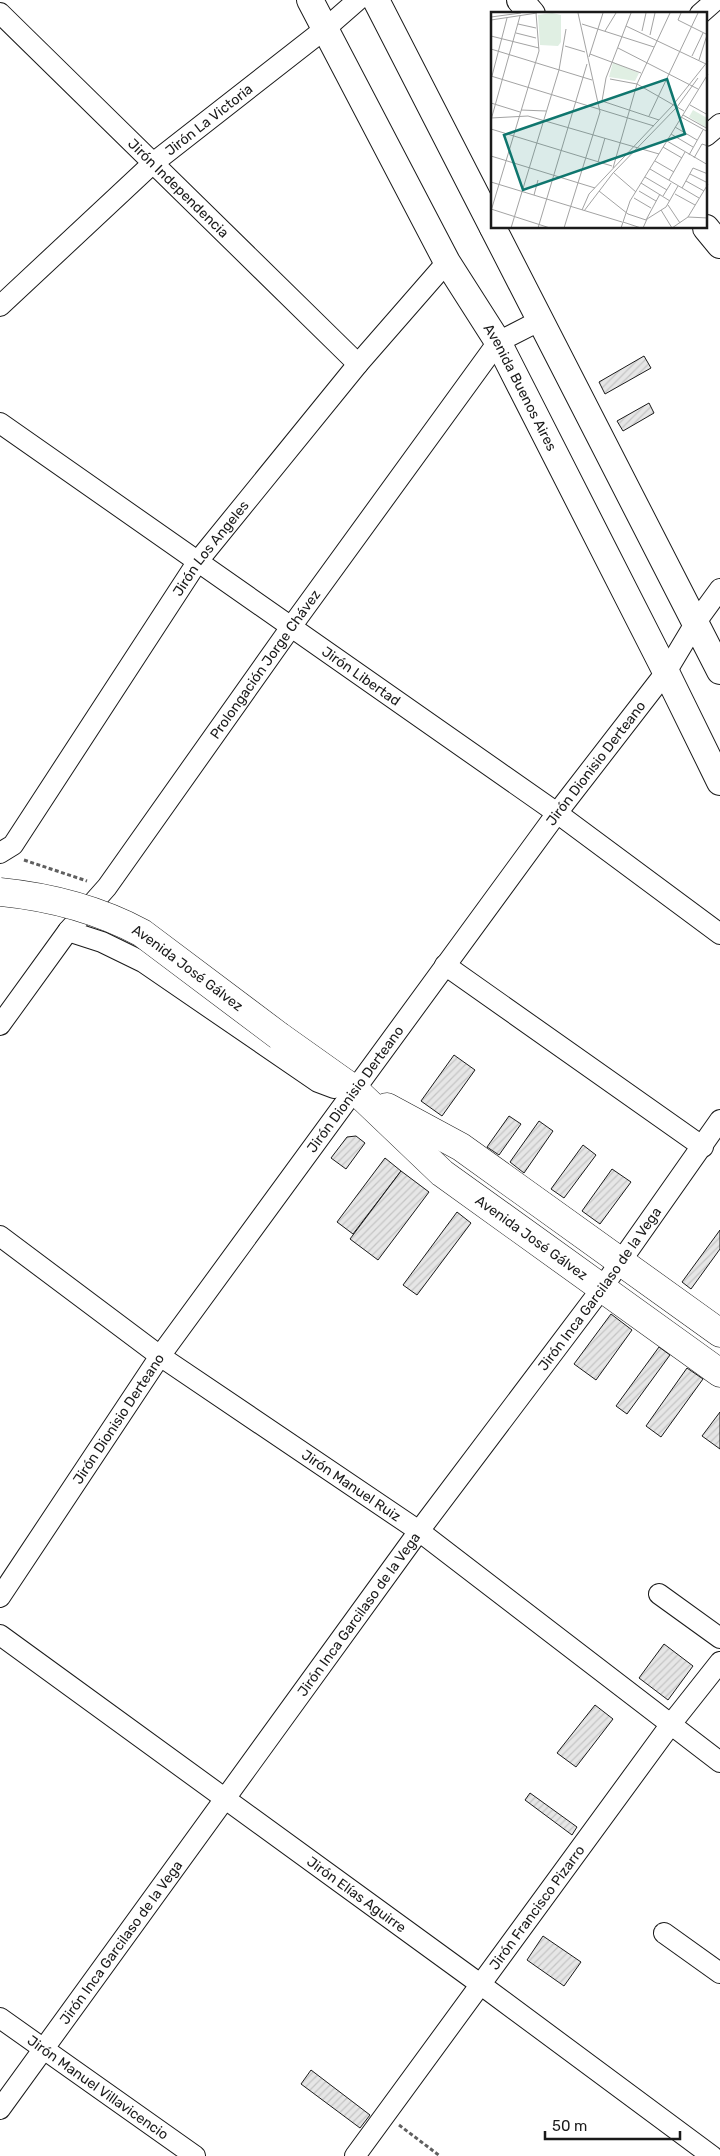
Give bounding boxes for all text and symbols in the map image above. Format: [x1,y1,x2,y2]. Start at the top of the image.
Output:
inset map [491,12,708,229]
street label: Jirón La Victoria [162,81,256,160]
street label: Jirón Independencia [124,135,232,241]
street label: Avenida Buenos Aires [480,321,560,454]
street label: Jirón Los Angeles [169,497,253,600]
street label: Prolongación Jorge Chávez [207,587,324,742]
street label: Jirón Libertad [318,643,403,710]
street label: Jirón Dionisio Derteano [543,698,649,829]
street label: Avenida José Gálvez [129,921,246,1015]
street label: Jirón Dionisio Derteano [304,1023,408,1156]
street label: Avenida José Gálvez [472,1192,591,1284]
street label: Jirón Inca Garcilaso de la Vega [535,1204,665,1374]
street label: Jirón Dionisio Derteano [69,1351,168,1487]
street label: Jirón Manuel Ruiz [298,1446,404,1525]
street label: Jirón Inca Garcilaso de la Vega [294,1529,424,1700]
street label: Jirón Francisco Pizarro [486,1842,588,1973]
street label: Jirón Elías Aguirre [303,1853,409,1937]
street label: Jirón Inca Garcilaso de la Vega [56,1857,186,2028]
street label: Jirón Manuel Villavicencio [24,2032,171,2143]
scale bar [545,2108,680,2140]
text: 50 m [552,2117,587,2135]

